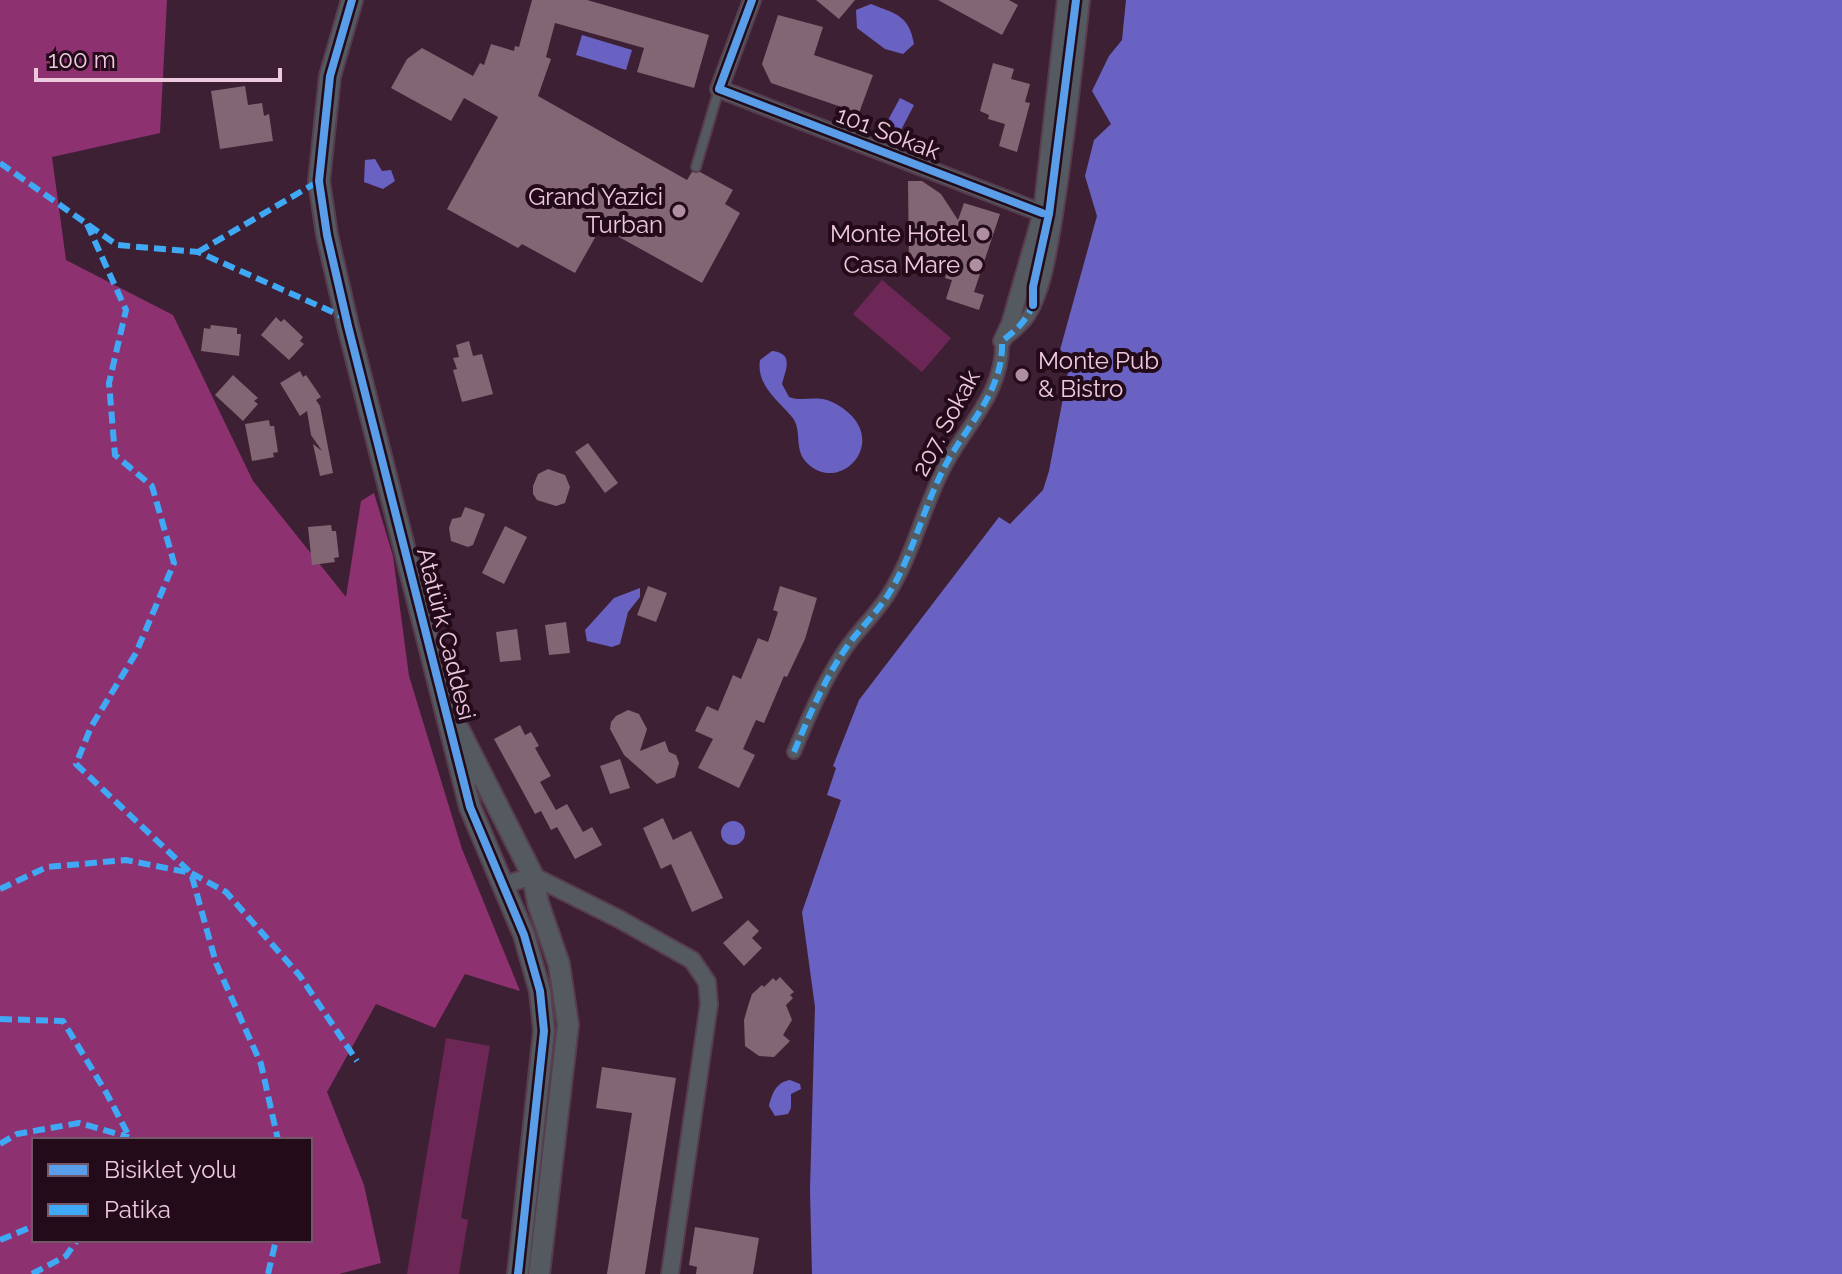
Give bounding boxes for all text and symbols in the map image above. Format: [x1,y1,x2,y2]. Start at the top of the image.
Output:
scale bar [36,32,280,82]
text: 100 m [48,45,116,74]
street label: 101 Sokak [832,100,944,166]
place label: Grand Yazici Turban [528,182,663,239]
marker: Grand Yazici Turban [670,202,688,220]
place label: Monte Hotel [830,219,967,248]
marker: Monte Hotel [974,225,992,243]
place label: Casa Mare [844,250,960,279]
marker: Casa Mare [967,256,985,274]
place label: Monte Pub & Bistro [1038,346,1159,403]
street label: 207. Sokak [905,364,986,481]
marker: Monte Pub & Bistro [1013,366,1031,384]
street label: Atatürk Caddesi [411,545,482,723]
legend [32,1138,312,1242]
text: Bisiklet yolu [104,1155,236,1184]
text: Patika [104,1195,171,1224]

